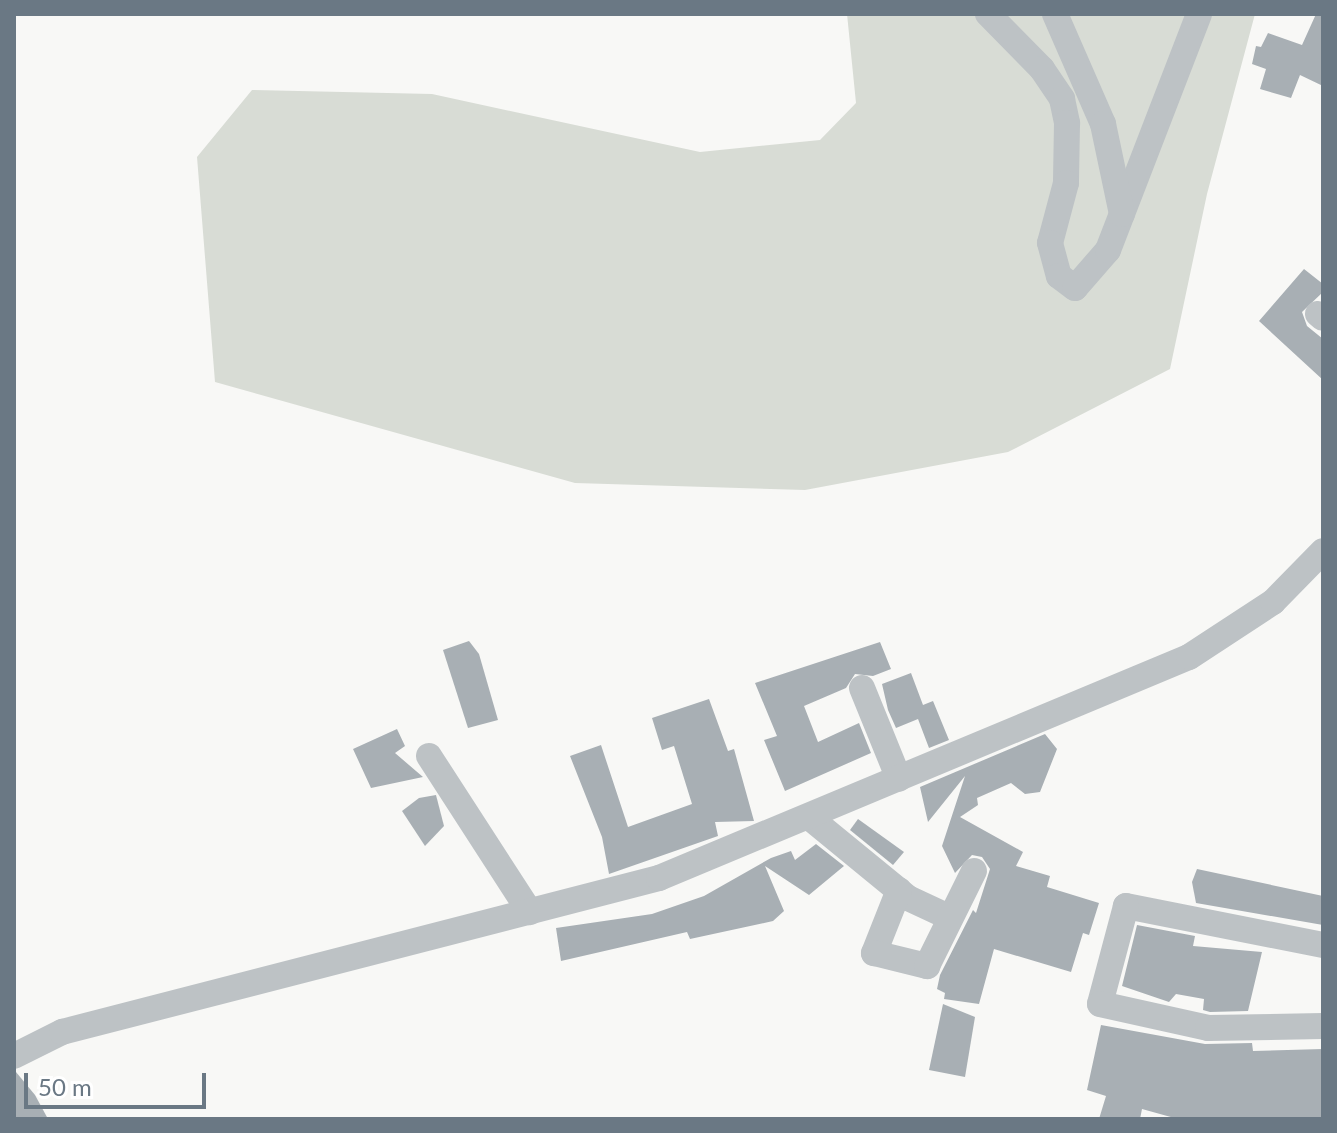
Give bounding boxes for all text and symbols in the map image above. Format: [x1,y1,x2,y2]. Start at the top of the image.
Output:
scale bar [28,1057,210,1107]
text: 50 m [38,1072,92,1101]

